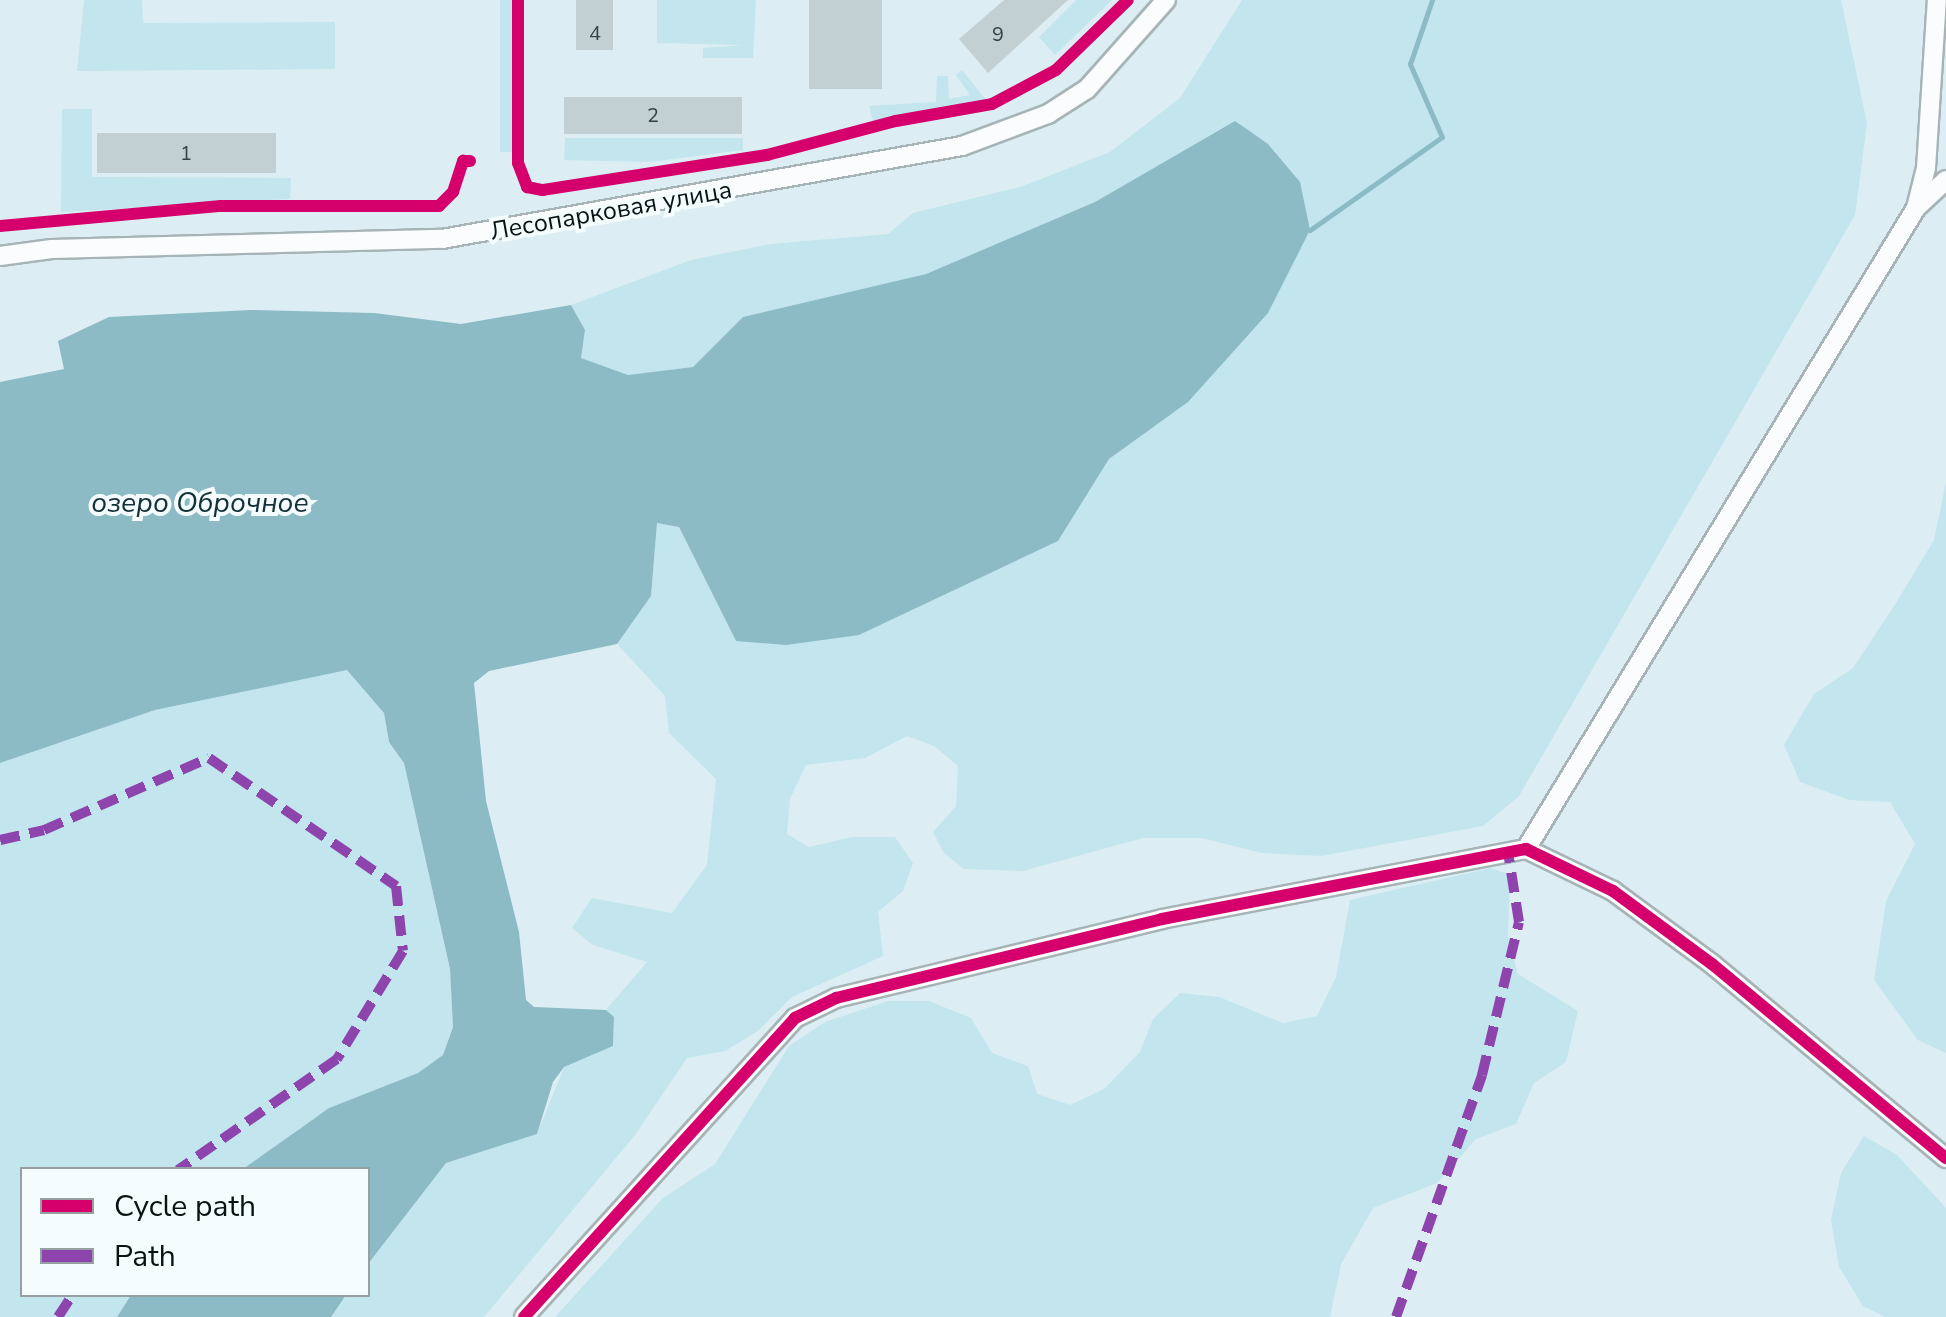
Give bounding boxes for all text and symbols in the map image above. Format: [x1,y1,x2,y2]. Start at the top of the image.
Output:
house number: 4 [589,21,601,45]
house number: 9 [992,22,1004,46]
house number: 2 [647,103,659,127]
house number: 1 [180,141,192,165]
street label: Лесопарковая улица [488,175,734,247]
water label: озеро Оброчное [91,486,309,520]
legend [20,1167,370,1297]
text: Cycle path [114,1186,256,1227]
text: Path [114,1236,176,1277]

